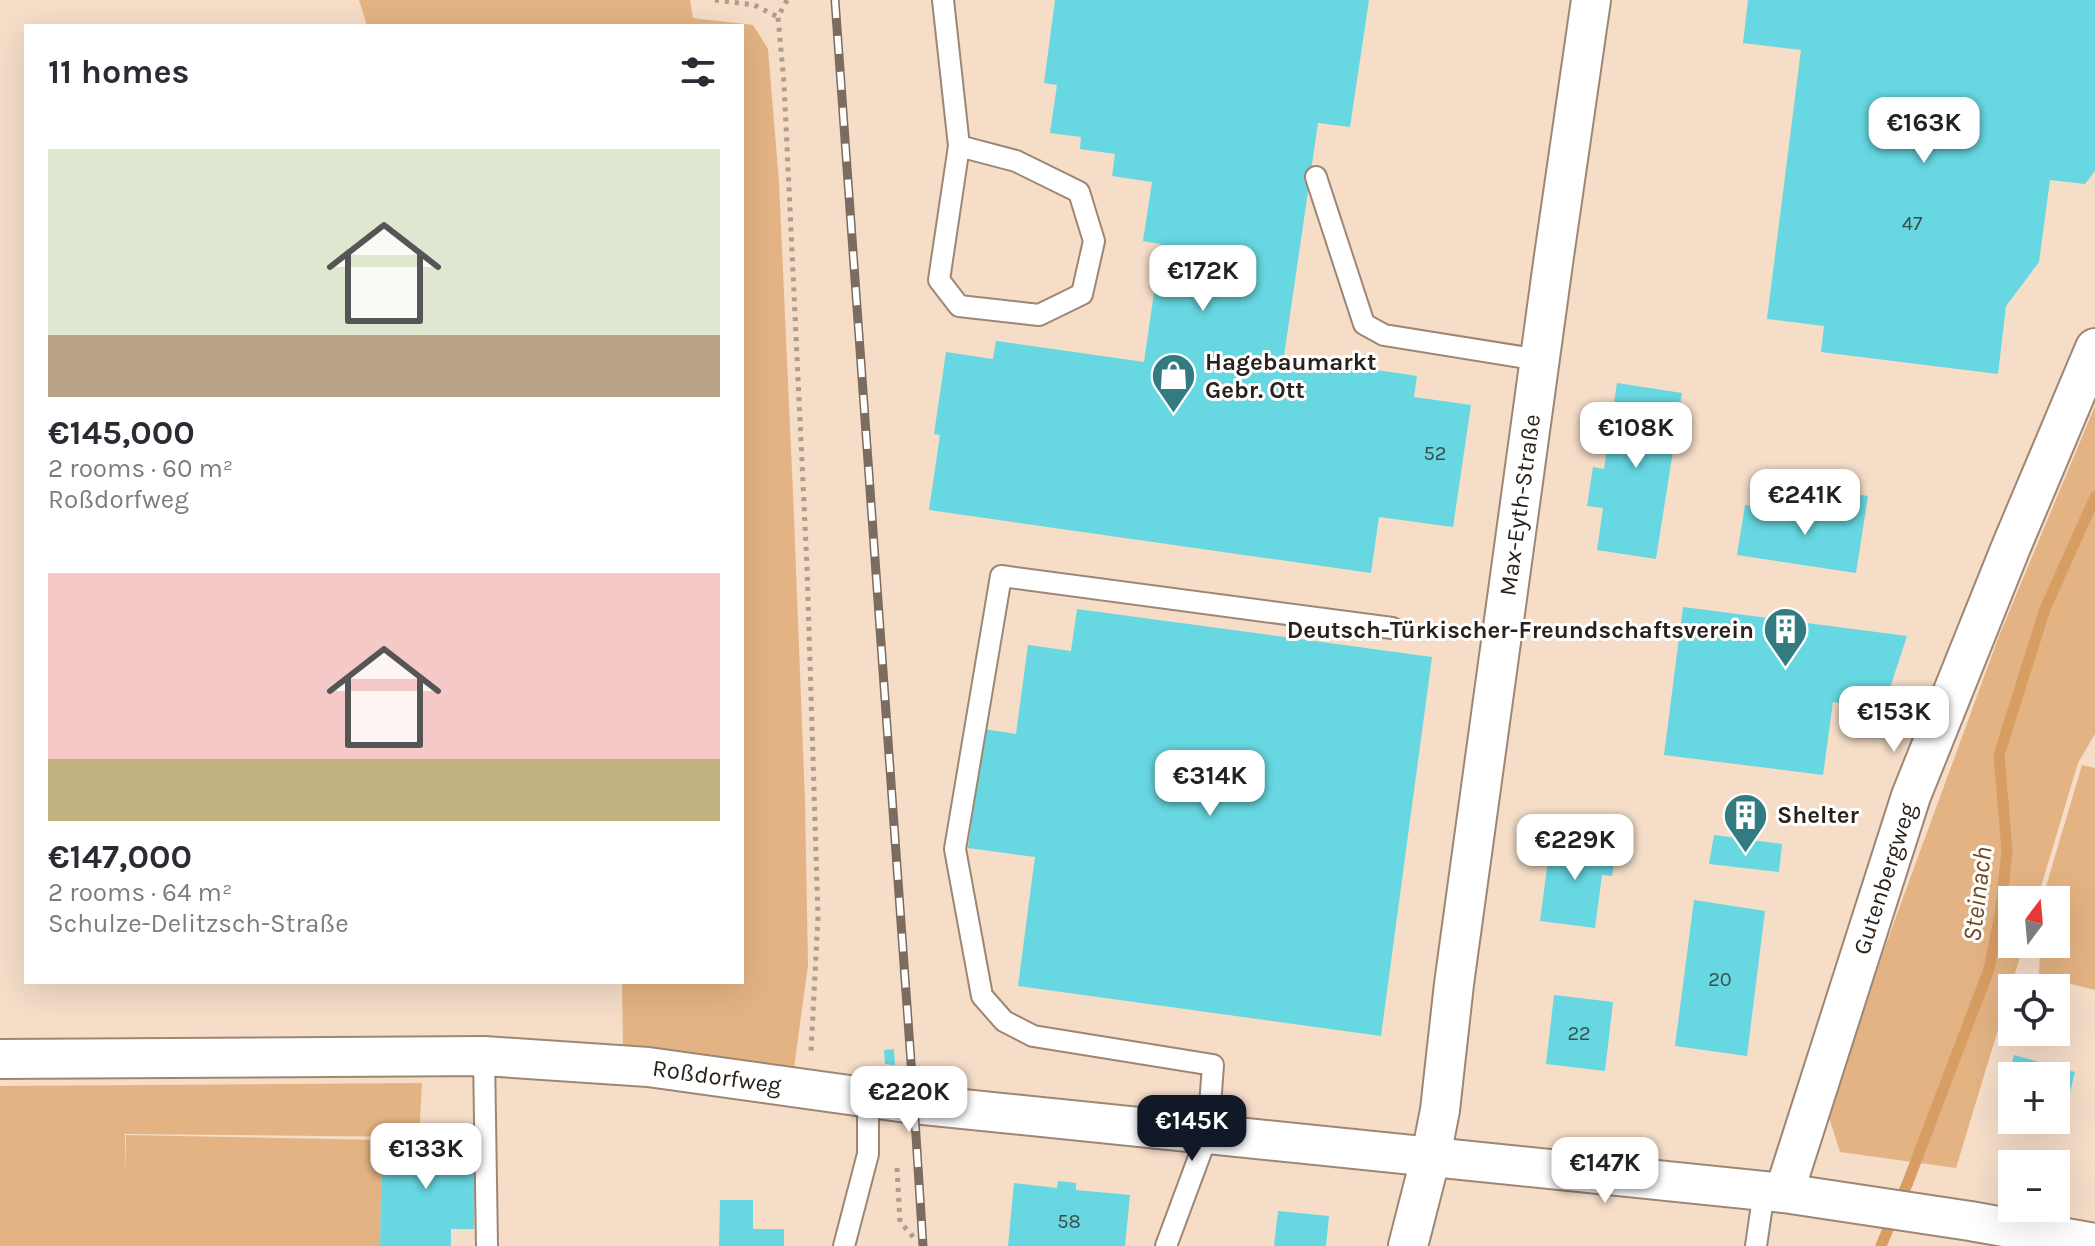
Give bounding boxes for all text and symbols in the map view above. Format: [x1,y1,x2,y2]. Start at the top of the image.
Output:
icon: filters [676,50,720,94]
text: 11 homes [48,52,190,92]
pin: €163K [1868,97,1980,165]
text: €163K [1887,107,1961,138]
icon: home [312,201,456,345]
house number: 47 [1902,212,1923,235]
pin: €172K [1147,245,1259,313]
text: €172K [1167,255,1239,286]
place label: Hagebaumarkt Gebr. Ott [1205,348,1376,404]
shop icon: Hagebaumarkt Gebr. Ott [1150,352,1198,415]
pin: €108K [1580,402,1692,470]
street label: Max-Eyth-Straße [1493,412,1546,598]
text: €108K [1598,412,1674,443]
text: €145,000 [48,413,195,453]
house number: 52 [1424,442,1446,465]
text: 2 rooms · 60 m² [48,453,233,484]
pin: €241K [1749,469,1861,537]
text: €241K [1768,479,1842,510]
text: Roßdorfweg [48,484,189,515]
building icon: Deutsch-Türkischer-Freundschaftsverein [1761,606,1809,669]
place label: Deutsch-Türkischer-Freundschaftsverein [1287,616,1754,644]
icon: home [312,625,456,769]
pin: €153K [1838,686,1950,754]
text: €153K [1857,696,1931,727]
pin: €314K [1154,750,1266,818]
text: €314K [1173,760,1247,791]
building icon: Shelter [1722,791,1770,854]
street label: Gutenbergweg [1847,799,1922,958]
place label: Shelter [1777,801,1859,829]
pin: €229K [1519,814,1631,882]
text: €229K [1535,824,1615,855]
text: €147,000 [48,837,192,877]
water label: Steinach [1956,845,1999,943]
text: 2 rooms · 64 m² [48,877,232,908]
north arrow [1998,886,2070,958]
map controls [1998,886,2070,1222]
text: Schulze-Delitzsch-Straße [48,908,349,939]
house number: 20 [1708,968,1732,991]
button: locate [1998,974,2070,1046]
house number: 22 [1567,1022,1591,1045]
street label: Roßdorfweg [651,1054,784,1099]
button: + [1998,1062,2070,1134]
pin: €220K [853,1066,965,1134]
text: €220K [868,1076,950,1107]
pin: €145K [1136,1095,1248,1163]
text: €145K [1155,1105,1229,1136]
pin: €133K [370,1123,482,1191]
text: €133K [388,1133,464,1164]
pin: €147K [1549,1137,1661,1205]
text: €147K [1569,1147,1641,1178]
button: − [1998,1150,2070,1222]
house number: 58 [1057,1210,1081,1233]

